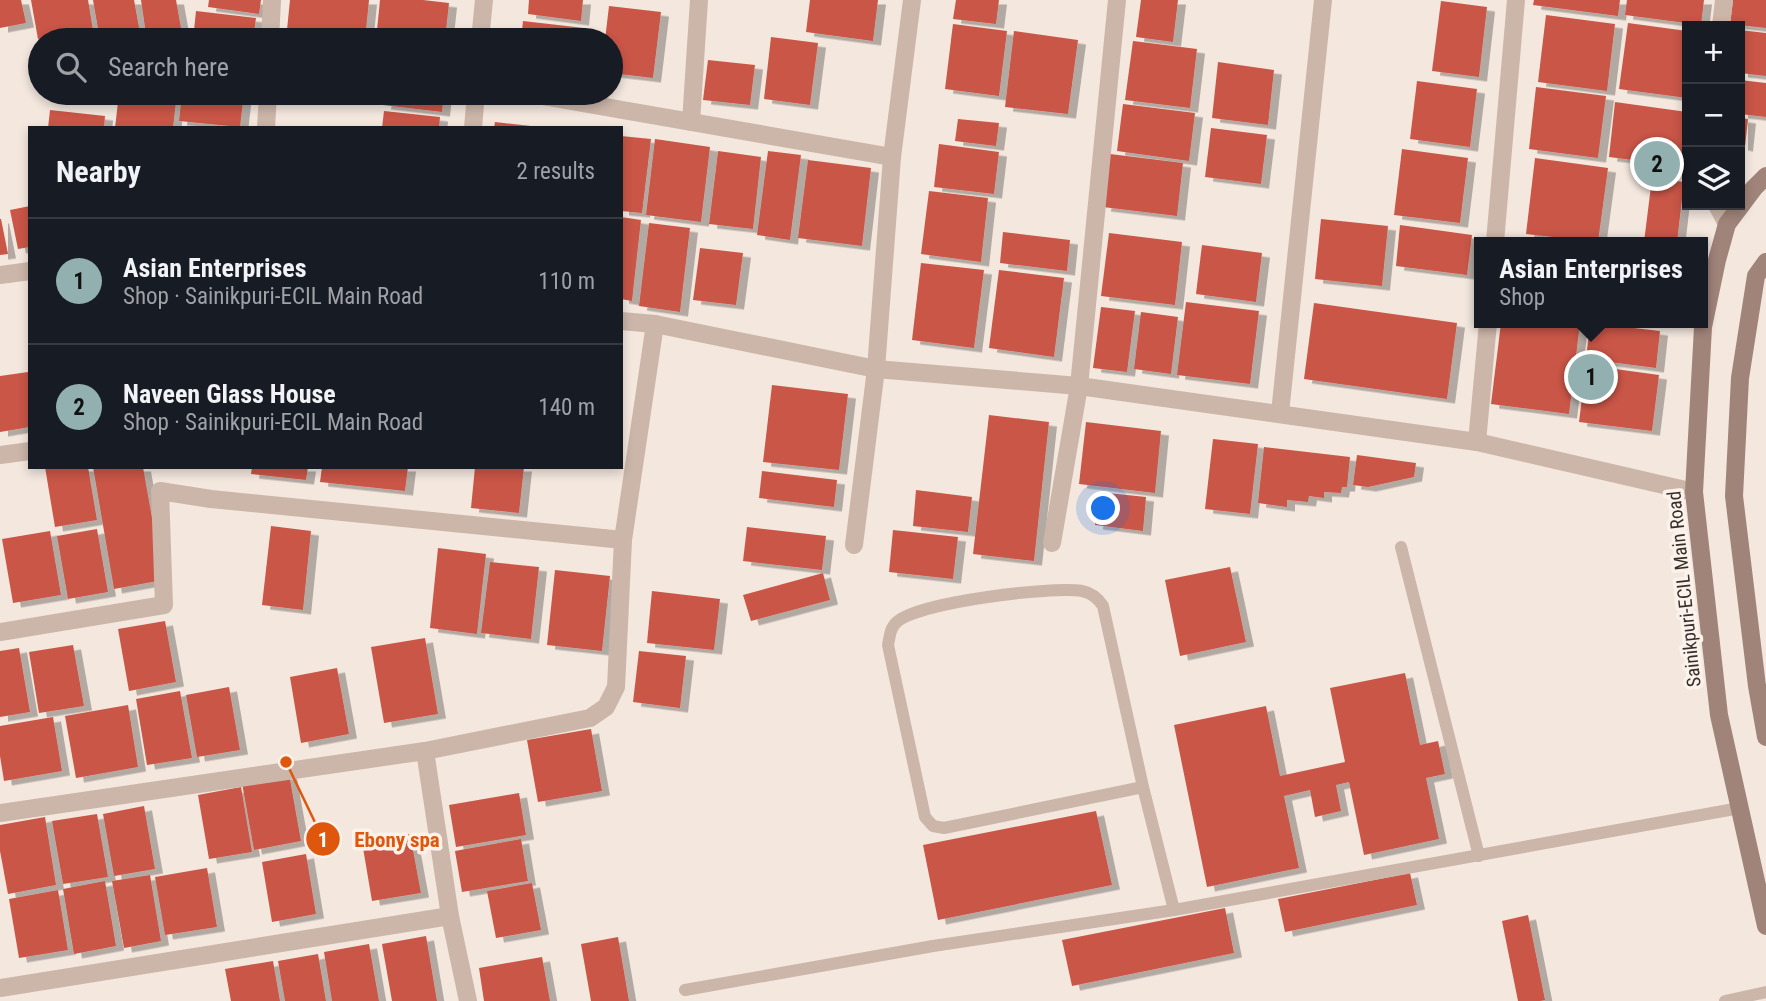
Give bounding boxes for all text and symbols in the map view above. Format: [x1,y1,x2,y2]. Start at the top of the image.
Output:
map controls [1682,21,1745,210]
button: + [1682,21,1745,84]
search box [28,28,623,105]
icon: search [52,48,90,86]
text: Search here [108,52,229,82]
button: − [1682,84,1745,147]
pin: 2 [1634,138,1680,190]
button: layers [1682,147,1745,210]
text: Nearby [56,154,141,189]
text: 2 results [517,158,595,185]
popup [1474,237,1708,328]
text: Asian Enterprises [123,253,307,283]
text: Asian Enterprises [1499,254,1683,284]
text: 1 [73,268,85,295]
text: 110 m [538,268,595,295]
text: Shop · Sainikpuri-ECIL Main Road [123,283,423,310]
text: Shop [1499,284,1545,311]
pin: 1 [1568,351,1614,403]
text: Naveen Glass House [123,379,336,409]
text: 2 [73,394,85,421]
text: 140 m [538,394,595,421]
text: Shop · Sainikpuri-ECIL Main Road [123,409,423,436]
street label: Sainikpuri-ECIL Main Road [1662,490,1706,688]
your location [1086,491,1120,525]
callout: Ebony spa [306,818,454,860]
text: 1 [318,828,328,852]
text: Ebony spa [354,828,440,852]

